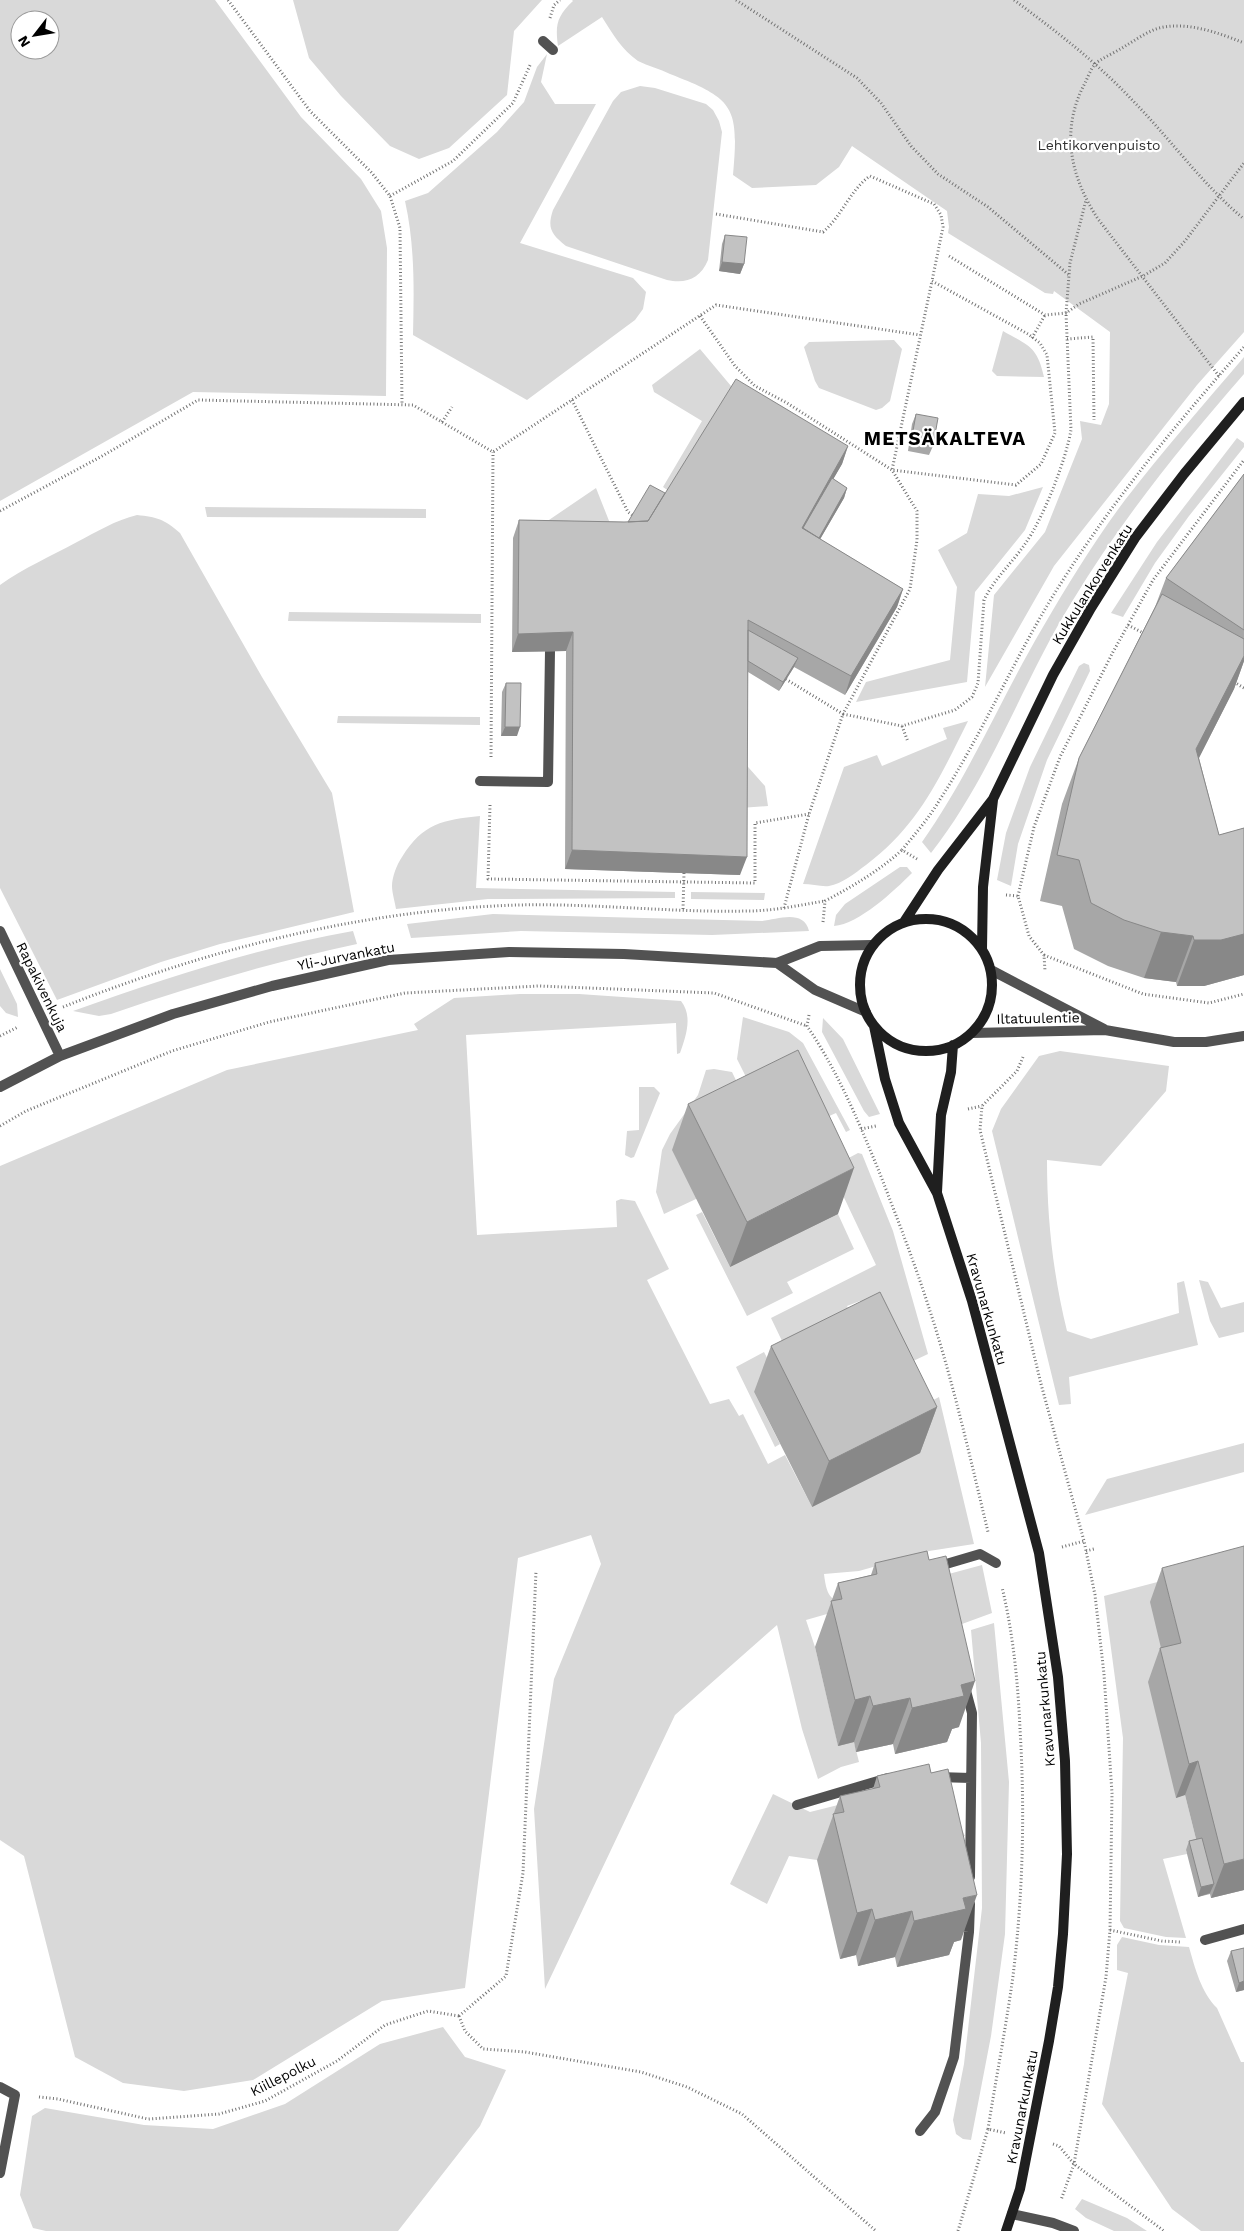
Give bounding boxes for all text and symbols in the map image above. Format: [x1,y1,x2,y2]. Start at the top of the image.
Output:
north arrow [10,10,60,60]
text: N [14,33,33,50]
park label: Lehtikorvenpuisto [1037,137,1161,153]
district label: METSÄKALTEVA [864,427,1026,450]
street label: Kukkulankorvenkatu [1048,521,1136,647]
street label: Yli-Jurvankatu [296,939,396,973]
street label: Rapakivenkuja [13,940,71,1035]
street label: Iltatuulentie [996,1009,1080,1027]
street label: Kravunarkunkatu [963,1251,1011,1367]
street label: Kravunarkunkatu [1032,1651,1058,1767]
street label: Kravunarkunkatu [1003,2049,1041,2165]
street label: Kiillepolku [248,2053,318,2099]

